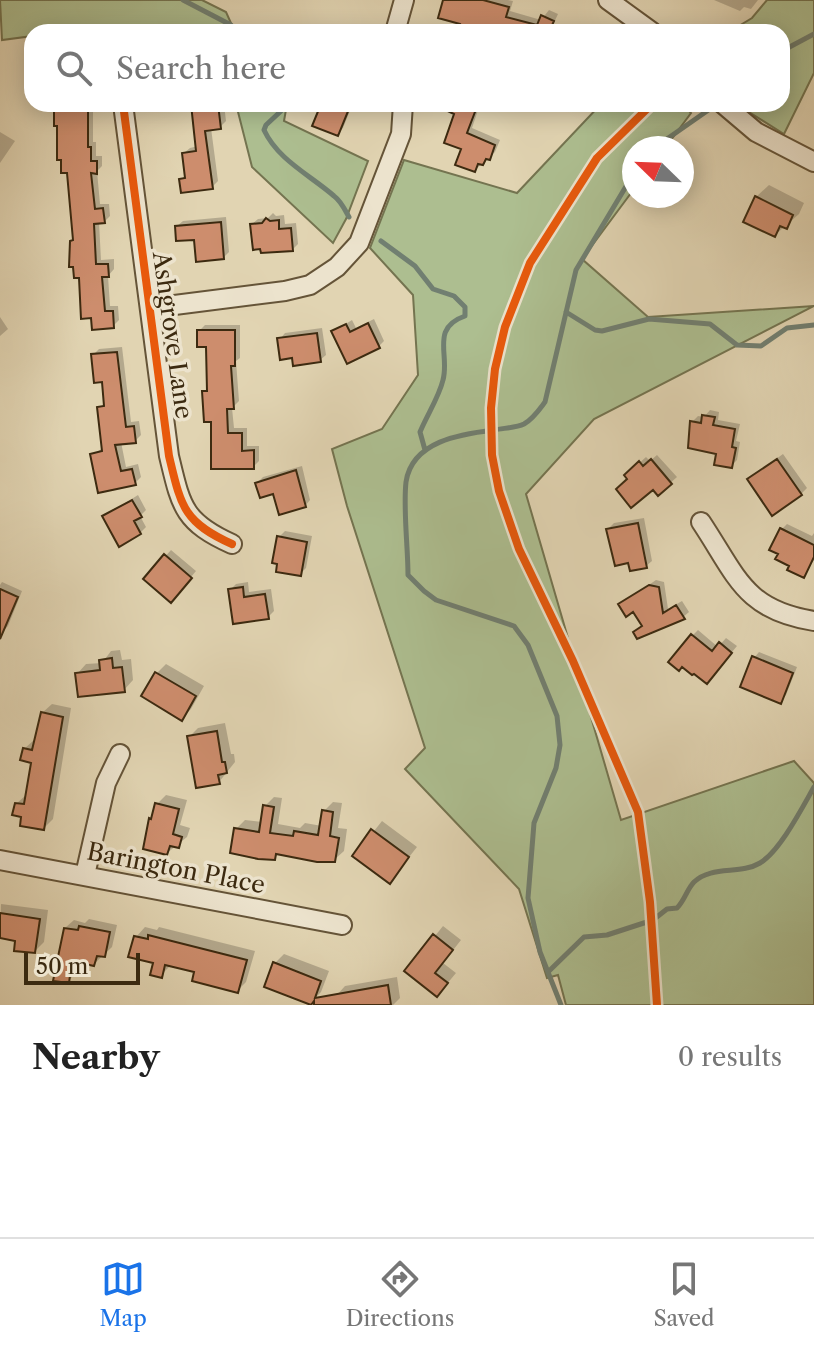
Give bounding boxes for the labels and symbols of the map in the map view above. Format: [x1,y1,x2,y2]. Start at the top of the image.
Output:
north arrow [622,136,694,208]
street label: Ashgrove Lane [147,248,199,421]
street label: Barington Place [84,837,268,899]
scale bar [24,949,140,985]

